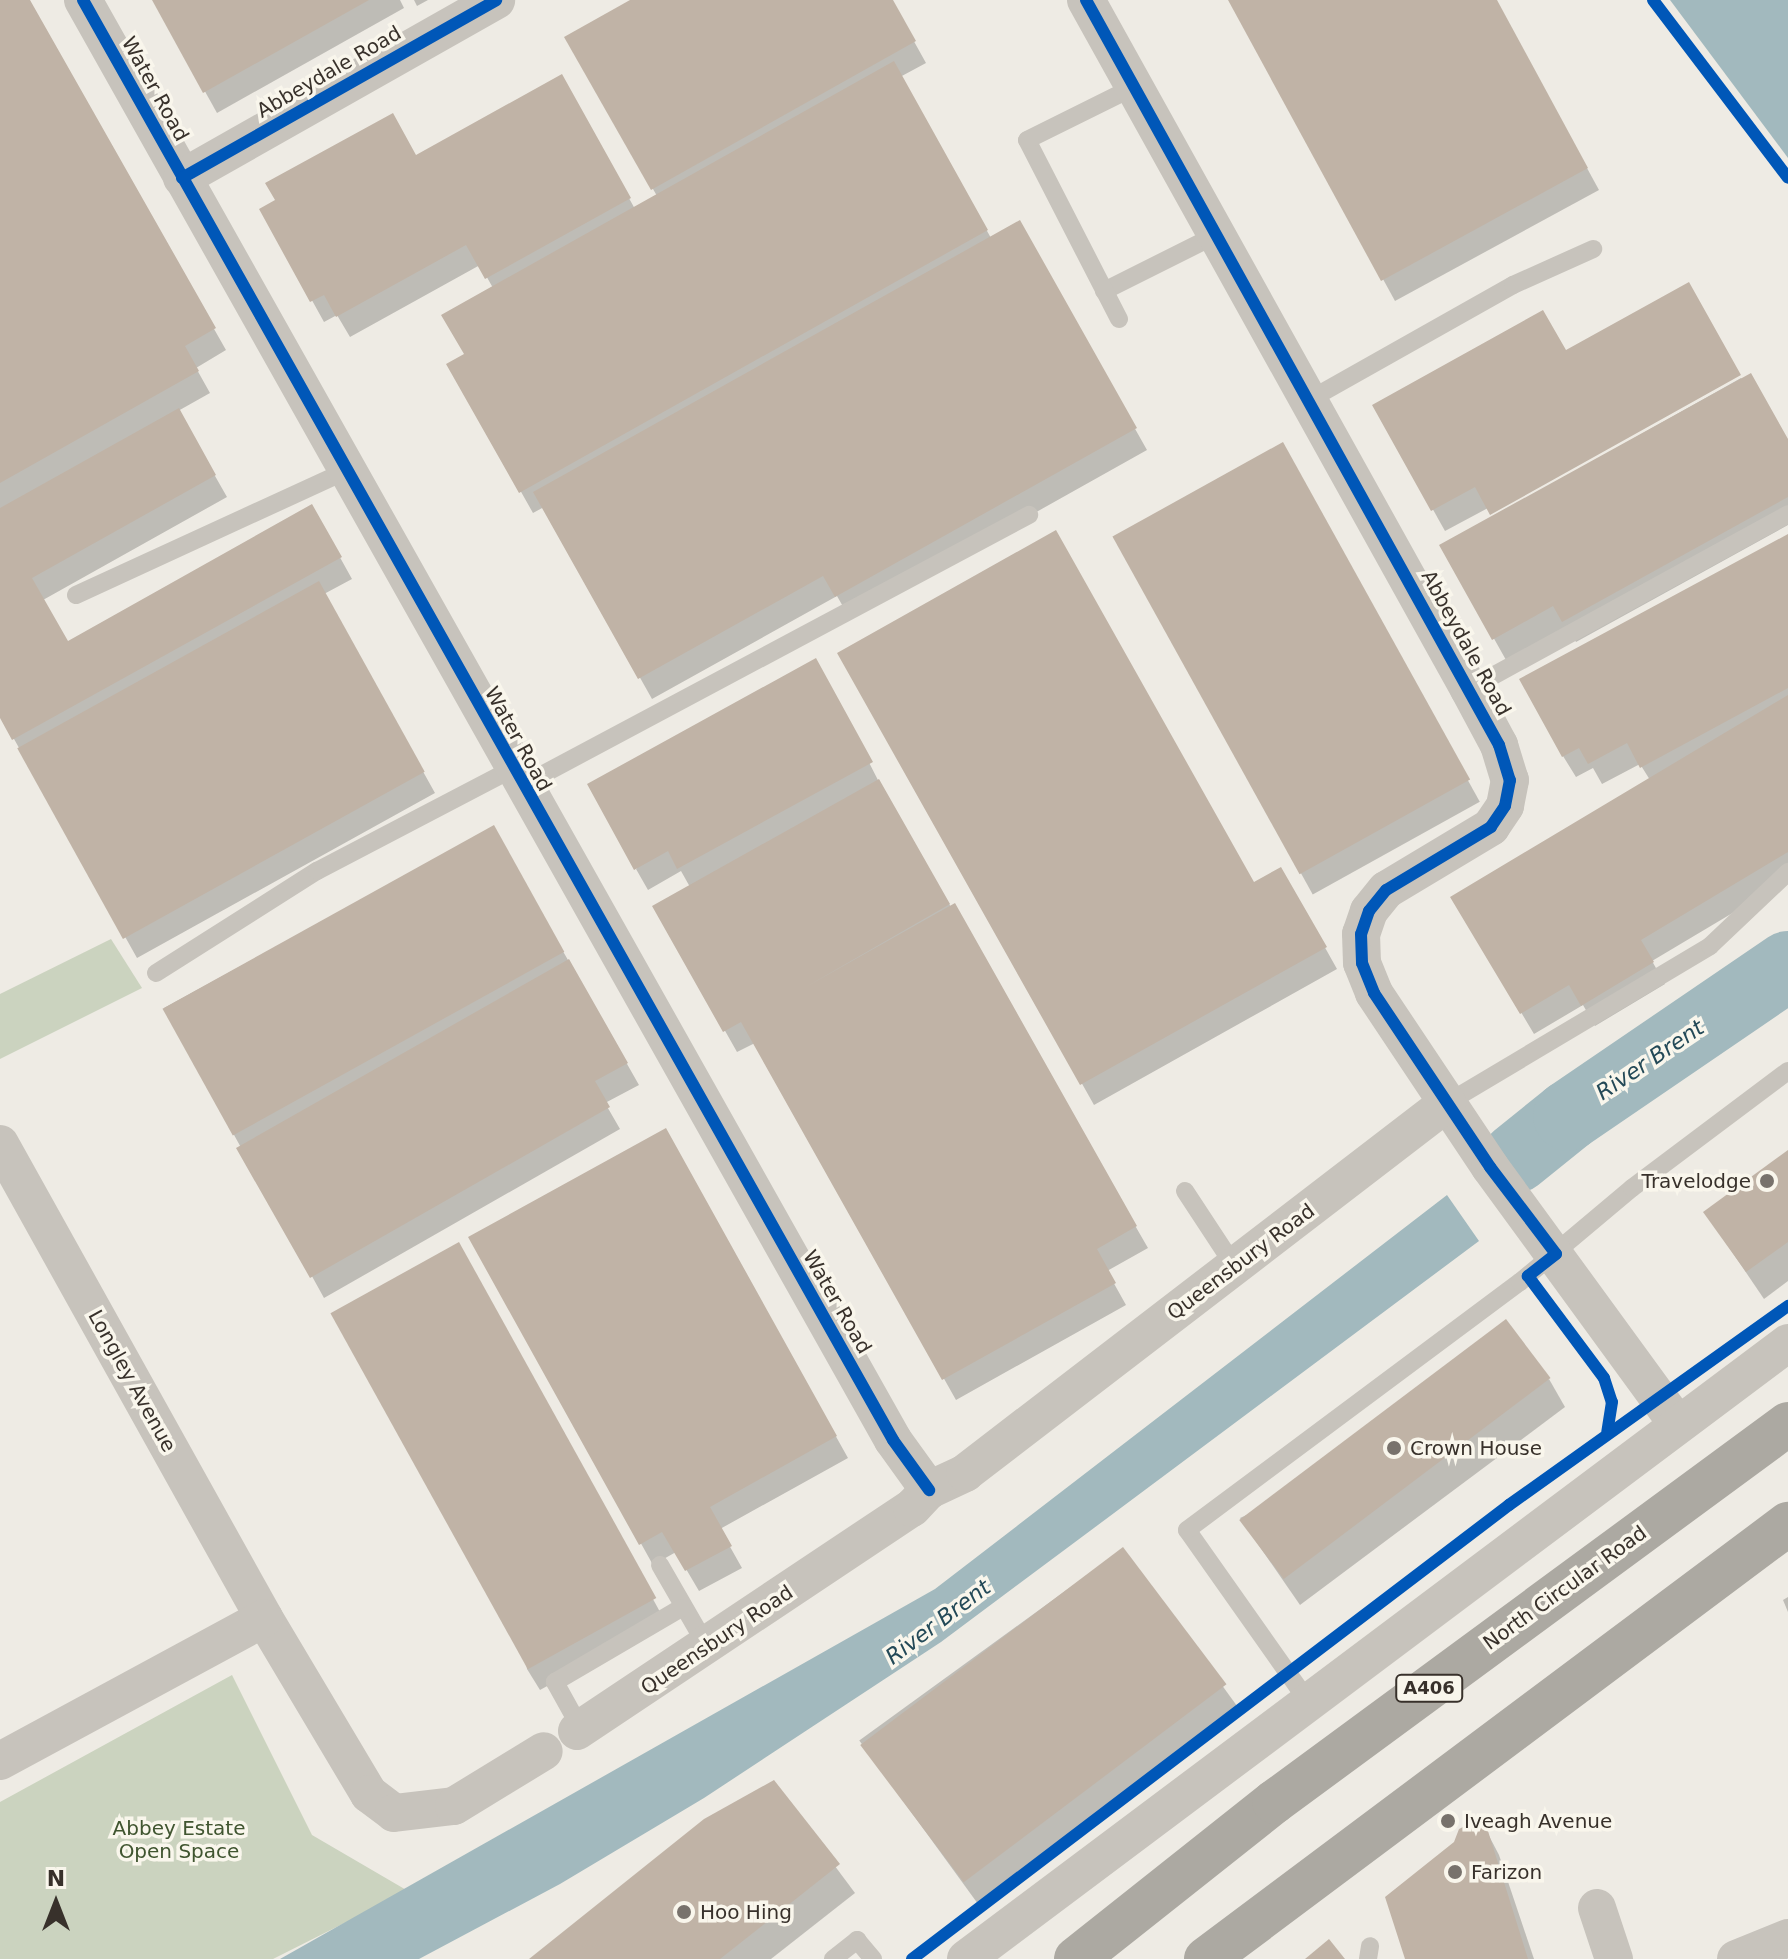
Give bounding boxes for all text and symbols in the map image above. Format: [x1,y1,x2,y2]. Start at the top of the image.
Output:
street label: Abbeydale Road [253,21,405,123]
street label: Water Road [116,33,194,145]
street label: Abbeydale Road [1416,566,1516,720]
street label: Water Road [479,683,557,795]
water label: River Brent [1591,1014,1709,1106]
place label: Travelodge [1642,1169,1751,1193]
marker: Travelodge [1758,1172,1776,1190]
street label: Queensbury Road [1163,1199,1319,1325]
street label: Water Road [798,1246,876,1358]
street label: Longley Avenue [83,1306,181,1456]
place label: Crown House [1410,1436,1542,1460]
marker: Crown House [1385,1439,1403,1457]
street label: North Circular Road [1479,1521,1651,1655]
water label: River Brent [880,1574,996,1670]
street label: Queensbury Road [636,1580,798,1700]
road number: A406 [1395,1674,1463,1702]
place label: Iveagh Avenue [1464,1809,1612,1833]
marker: Iveagh Avenue [1439,1812,1457,1830]
park label: Abbey Estate Open Space [113,1817,245,1864]
place label: Farizon [1471,1860,1542,1884]
north arrow [16,1863,96,1943]
marker: Farizon [1446,1863,1464,1881]
text: N [47,1866,65,1891]
place label: Hoo Hing [700,1900,792,1924]
marker: Hoo Hing [675,1903,693,1921]

